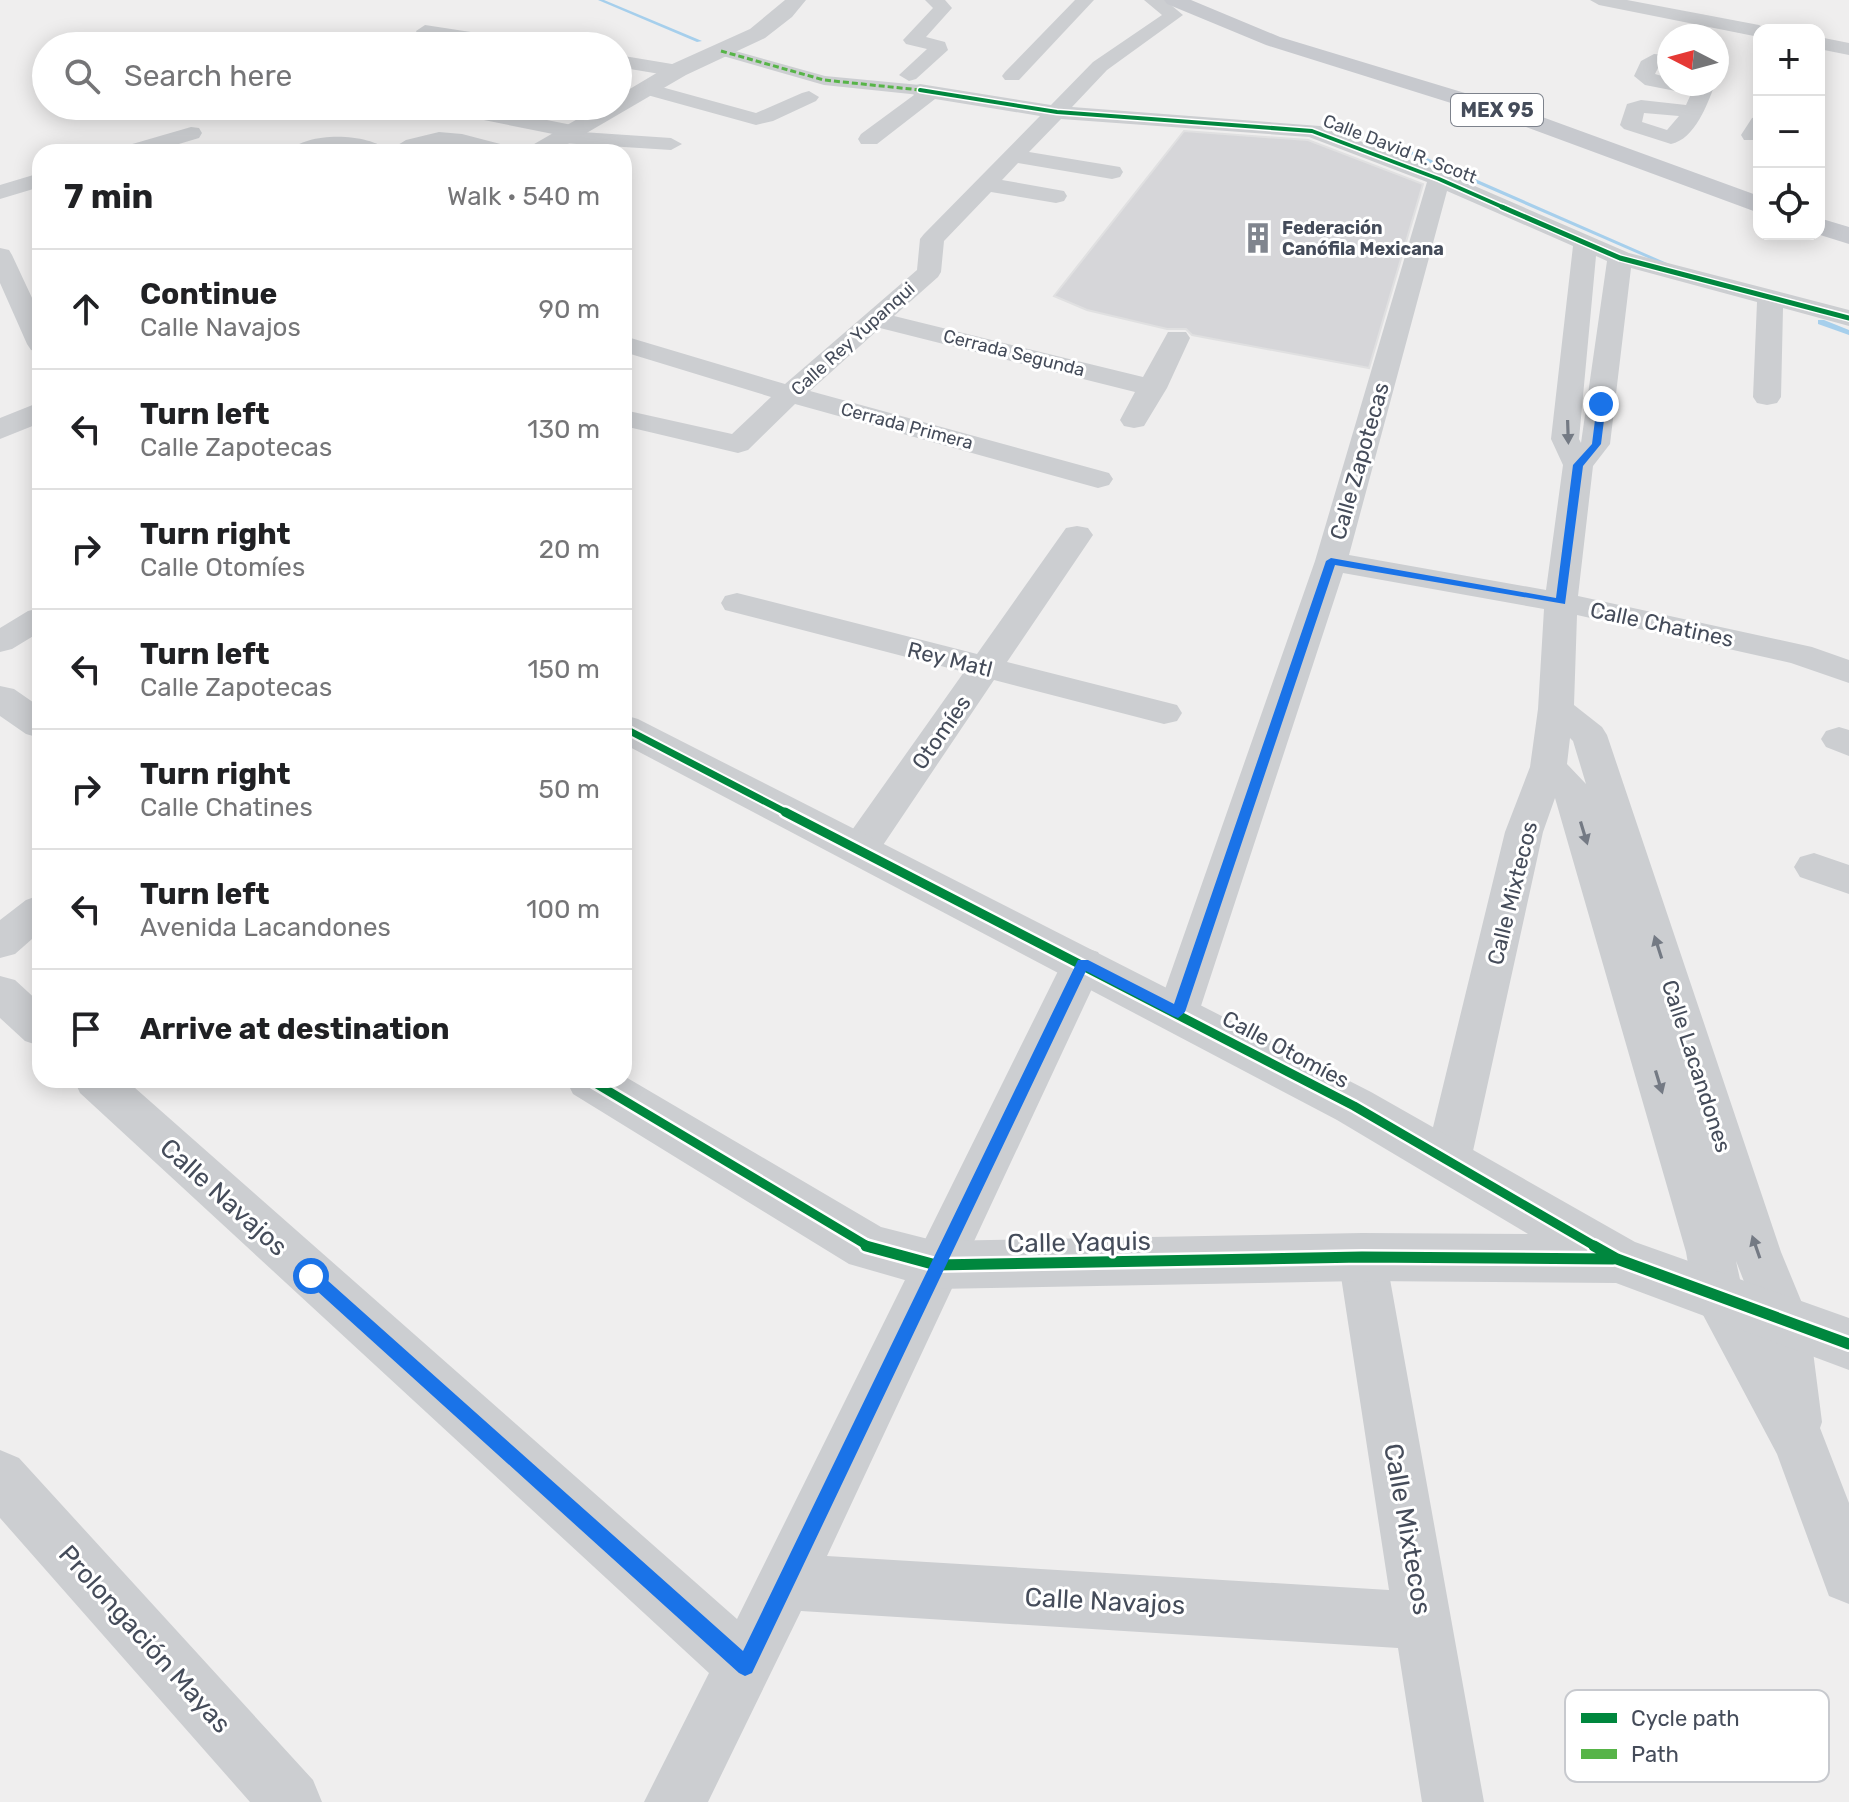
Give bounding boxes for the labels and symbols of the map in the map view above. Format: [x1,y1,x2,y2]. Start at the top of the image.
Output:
north arrow [1657,24,1729,96]
road number: MEX 95 [1451,94,1543,126]
street label: Calle David R. Scott [1320,110,1480,188]
place label: Federación Canófila Mexicana [1282,217,1444,260]
building icon: Federación Canófila Mexicana [1241,221,1275,255]
street label: Calle Rey Yupanqui [787,278,919,400]
street label: Cerrada Segunda [941,325,1087,381]
street label: Calle Zapotecas [1324,379,1395,543]
route end [1583,386,1619,422]
street label: Cerrada Primera [838,398,976,454]
one-way arrow [1561,419,1574,445]
street label: Calle Chatines [1588,596,1736,653]
street label: Rey Matl [905,636,995,683]
street label: Otomíes [906,690,977,775]
street label: Calle Mixtecos [1482,819,1543,968]
one-way arrow [1578,822,1591,846]
one-way arrow [1651,935,1664,959]
street label: Calle Lacandones [1656,976,1737,1156]
street label: Calle Otomíes [1218,1005,1354,1094]
one-way arrow [1653,1071,1666,1095]
street label: Calle Navajos [154,1132,294,1263]
street label: Calle Yaquis [1007,1226,1151,1259]
one-way arrow [1749,1235,1761,1259]
route start [293,1258,329,1294]
street label: Calle Mixtecos [1377,1441,1438,1617]
street label: Prolongación Mayas [52,1539,237,1740]
street label: Calle Navajos [1024,1582,1186,1621]
legend [1565,1690,1829,1782]
text: Cycle path [1631,1705,1740,1732]
text: Path [1631,1741,1679,1768]

